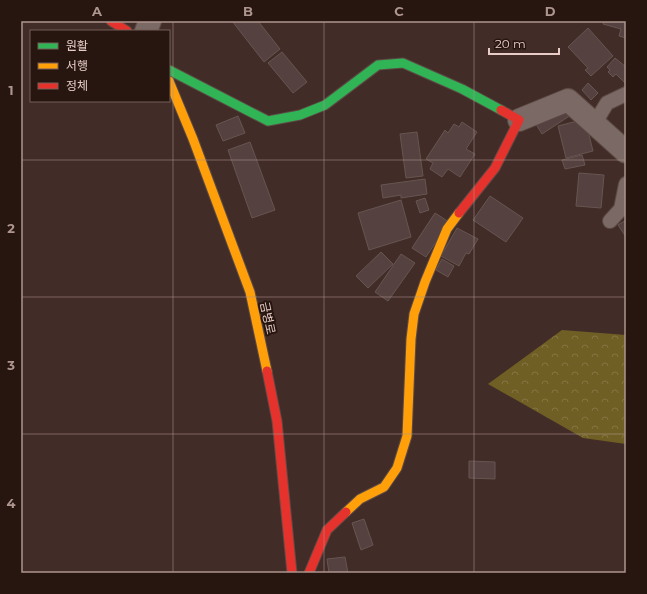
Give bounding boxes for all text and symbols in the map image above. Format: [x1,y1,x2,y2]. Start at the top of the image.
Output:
text: A [91,3,103,19]
text: B [243,3,253,19]
text: C [394,3,404,19]
text: D [545,3,556,19]
legend [30,30,170,102]
scale bar [489,30,559,56]
text: 20 m [495,36,526,51]
text: 원활 [66,38,88,53]
text: 서행 [66,58,88,73]
text: 정체 [66,78,88,93]
text: 1 [8,82,14,98]
text: 2 [7,220,15,236]
street label: 금병로 [257,300,279,336]
text: 3 [6,357,15,373]
text: 4 [7,495,16,511]

